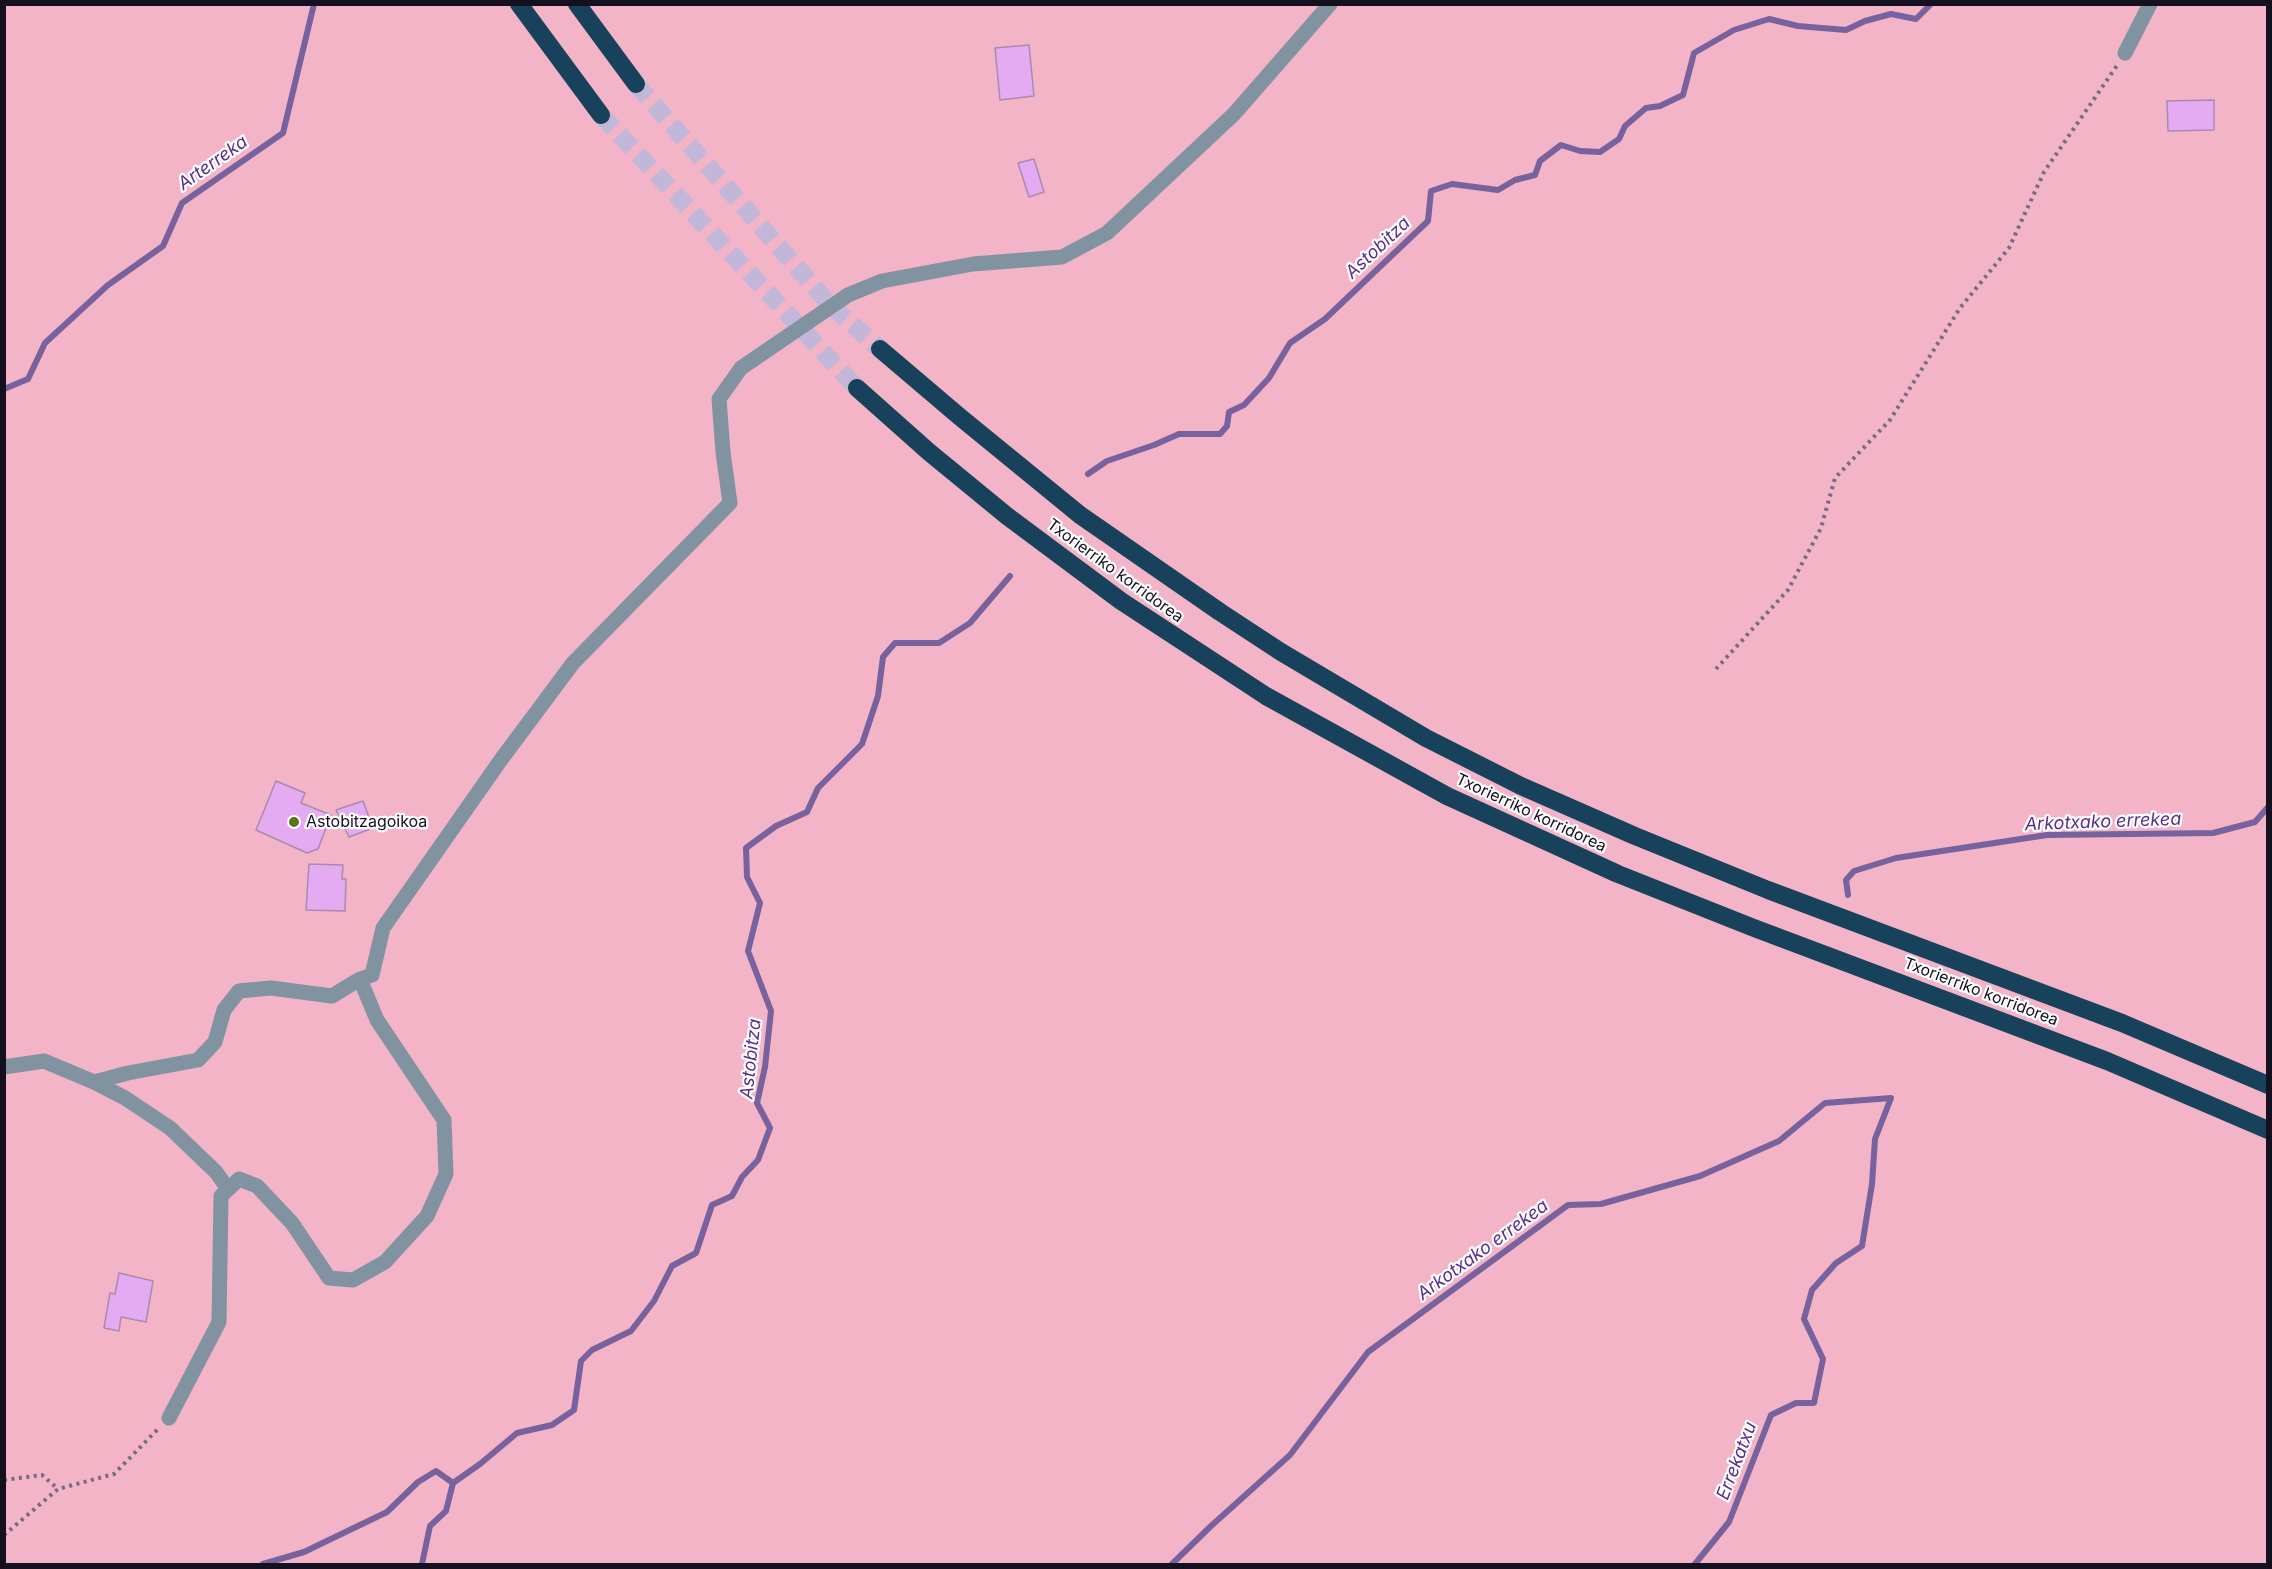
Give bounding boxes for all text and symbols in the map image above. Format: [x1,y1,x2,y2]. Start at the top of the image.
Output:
water label: Arterreka [174,131,252,195]
water label: Astobitza [1341,213,1415,283]
street label: Txorierriko korridorea [1043,515,1187,627]
street label: Txorierriko korridorea [1453,770,1609,856]
water label: Arkotxako errekea [2024,808,2182,836]
place label: Astobitzagoikoa [306,812,427,832]
marker: Astobitzagoikoa [287,815,301,829]
street label: Txorierriko korridorea [1901,954,2061,1030]
water label: Astobitza [736,1018,766,1100]
water label: Arkotxako errekea [1413,1195,1553,1305]
water label: Errekatxu [1712,1419,1762,1503]

